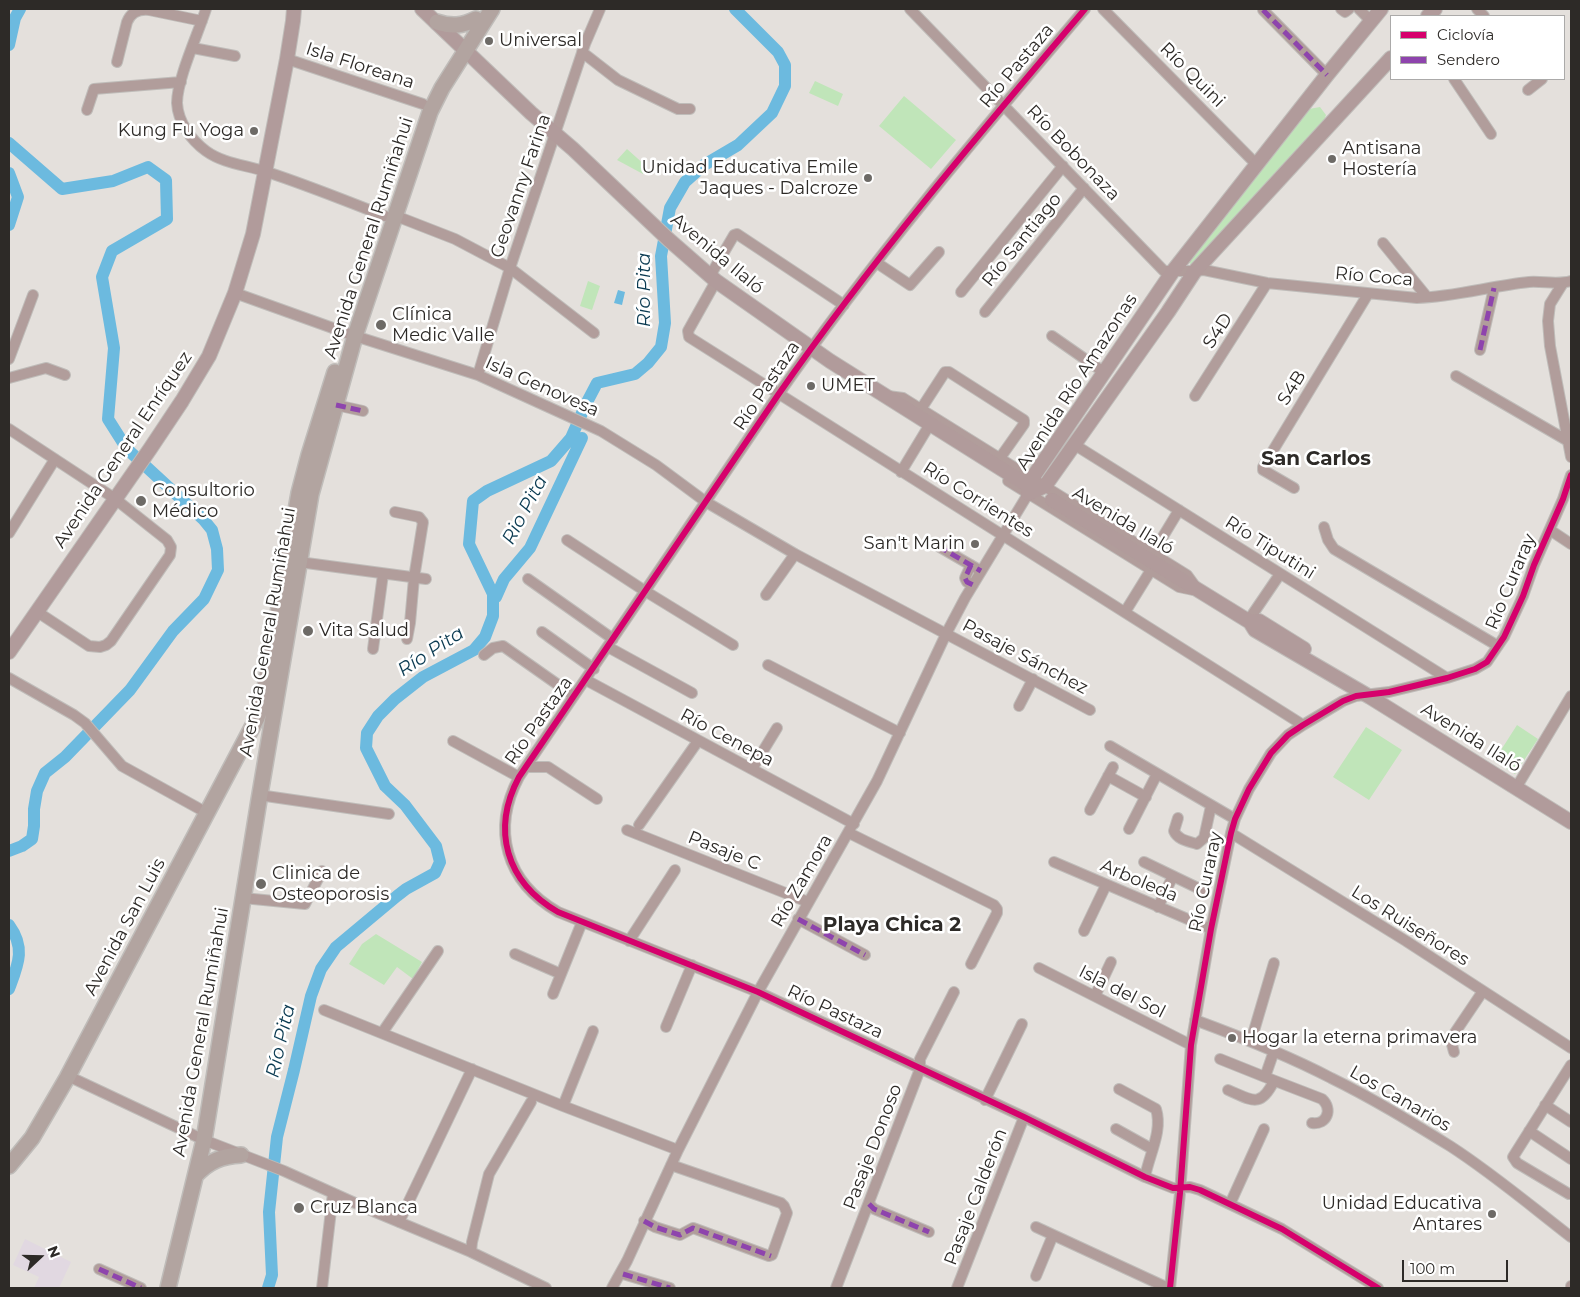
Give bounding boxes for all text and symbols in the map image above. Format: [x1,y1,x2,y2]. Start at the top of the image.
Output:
legend [1390,15,1565,80]
street label: Río Pastaza [976,19,1058,113]
text: Ciclovía [1437,25,1494,44]
place label: Universal [499,30,582,52]
marker: Universal [483,35,495,47]
street label: Isla Floreana [303,38,417,94]
street label: Río Quini [1155,38,1229,112]
text: Sendero [1437,50,1500,69]
street label: Río Bobonaza [1022,101,1124,205]
street label: Geovanny Farina [486,111,556,261]
street label: Avenida General Rumiñahui [320,114,418,362]
place label: Kung Fu Yoga [118,120,244,142]
marker: Kung Fu Yoga [248,125,260,137]
place label: Antisana Hostería [1342,138,1421,180]
marker: Antisana Hostería [1326,153,1338,165]
place label: Unidad Educativa Emile Jaques - Dalcroze [641,157,858,200]
marker: Unidad Educativa Emile Jaques - Dalcroze [862,172,874,184]
street label: Río Santiago [978,189,1066,291]
street label: Avenida Ilaló [666,209,768,299]
water label: Río Pita [633,253,655,327]
street label: Río Coca [1334,263,1414,291]
street label: Avenida Río Amazonas [1012,290,1142,474]
place label: Clínica Medic Valle [392,304,495,346]
street label: S4D [1199,309,1237,353]
marker: Clínica Medic Valle [374,318,388,332]
street label: Río Pastaza [729,337,805,435]
street label: Avenida General Enríquez [49,348,197,552]
street label: Isla Genovesa [482,352,602,422]
street label: S4B [1273,367,1311,409]
place label: UMET [821,375,875,397]
marker: UMET [805,380,817,392]
district label: San Carlos [1261,447,1371,471]
street label: Río Corrientes [919,457,1037,543]
water label: Rio Pita [497,472,553,548]
place label: Consultorio Médico [152,480,255,522]
street label: Avenida Ilaló [1068,482,1178,560]
marker: Consultorio Médico [134,494,148,508]
street label: Avenida General Rumiñahui [235,506,301,758]
street label: Río Tiputini [1221,512,1319,584]
street label: Río Curaray [1481,531,1541,633]
place label: San't Marin [864,533,965,555]
marker: San't Marin [969,538,981,550]
street label: Pasaje Sánchez [958,615,1092,699]
place label: Vita Salud [319,620,409,642]
water label: Río Pita [393,622,469,682]
marker: Vita Salud [301,624,315,638]
street label: Río Pastaza [501,672,577,770]
street label: Avenida Ilaló [1417,699,1525,777]
street label: Río Cenepa [677,704,777,772]
street label: Pasaje C [685,827,763,875]
street label: Río Curaray [1185,830,1227,934]
street label: Río Zamora [767,831,837,931]
street label: Avenida San Luis [80,855,170,999]
street label: Arboleda [1097,855,1181,907]
place label: Clinica de Osteoporosis [272,863,389,906]
marker: Clinica de Osteoporosis [254,877,268,891]
street label: Los Ruiseñores [1347,881,1473,971]
street label: Avenida General Rumiñahui [168,906,234,1158]
district label: Playa Chica 2 [823,913,961,937]
street label: Isla del Sol [1075,961,1169,1023]
street label: Río Pastaza [784,980,886,1044]
water label: Río Pita [261,1002,301,1080]
place label: Hogar la eterna primavera [1242,1027,1477,1049]
marker: Hogar la eterna primavera [1226,1032,1238,1044]
street label: Los Canarios [1346,1061,1454,1137]
street label: Pasaje Donoso [839,1081,907,1213]
street label: Pasaje Calderón [940,1126,1012,1268]
place label: Unidad Educativa Antares [1322,1193,1482,1236]
place label: Cruz Blanca [310,1197,418,1219]
marker: Cruz Blanca [292,1201,306,1215]
marker: Unidad Educativa Antares [1486,1208,1498,1220]
north arrow [15,1232,65,1282]
text: N [44,1243,64,1260]
scale bar [1405,1250,1511,1282]
text: 100 m [1410,1259,1455,1278]

